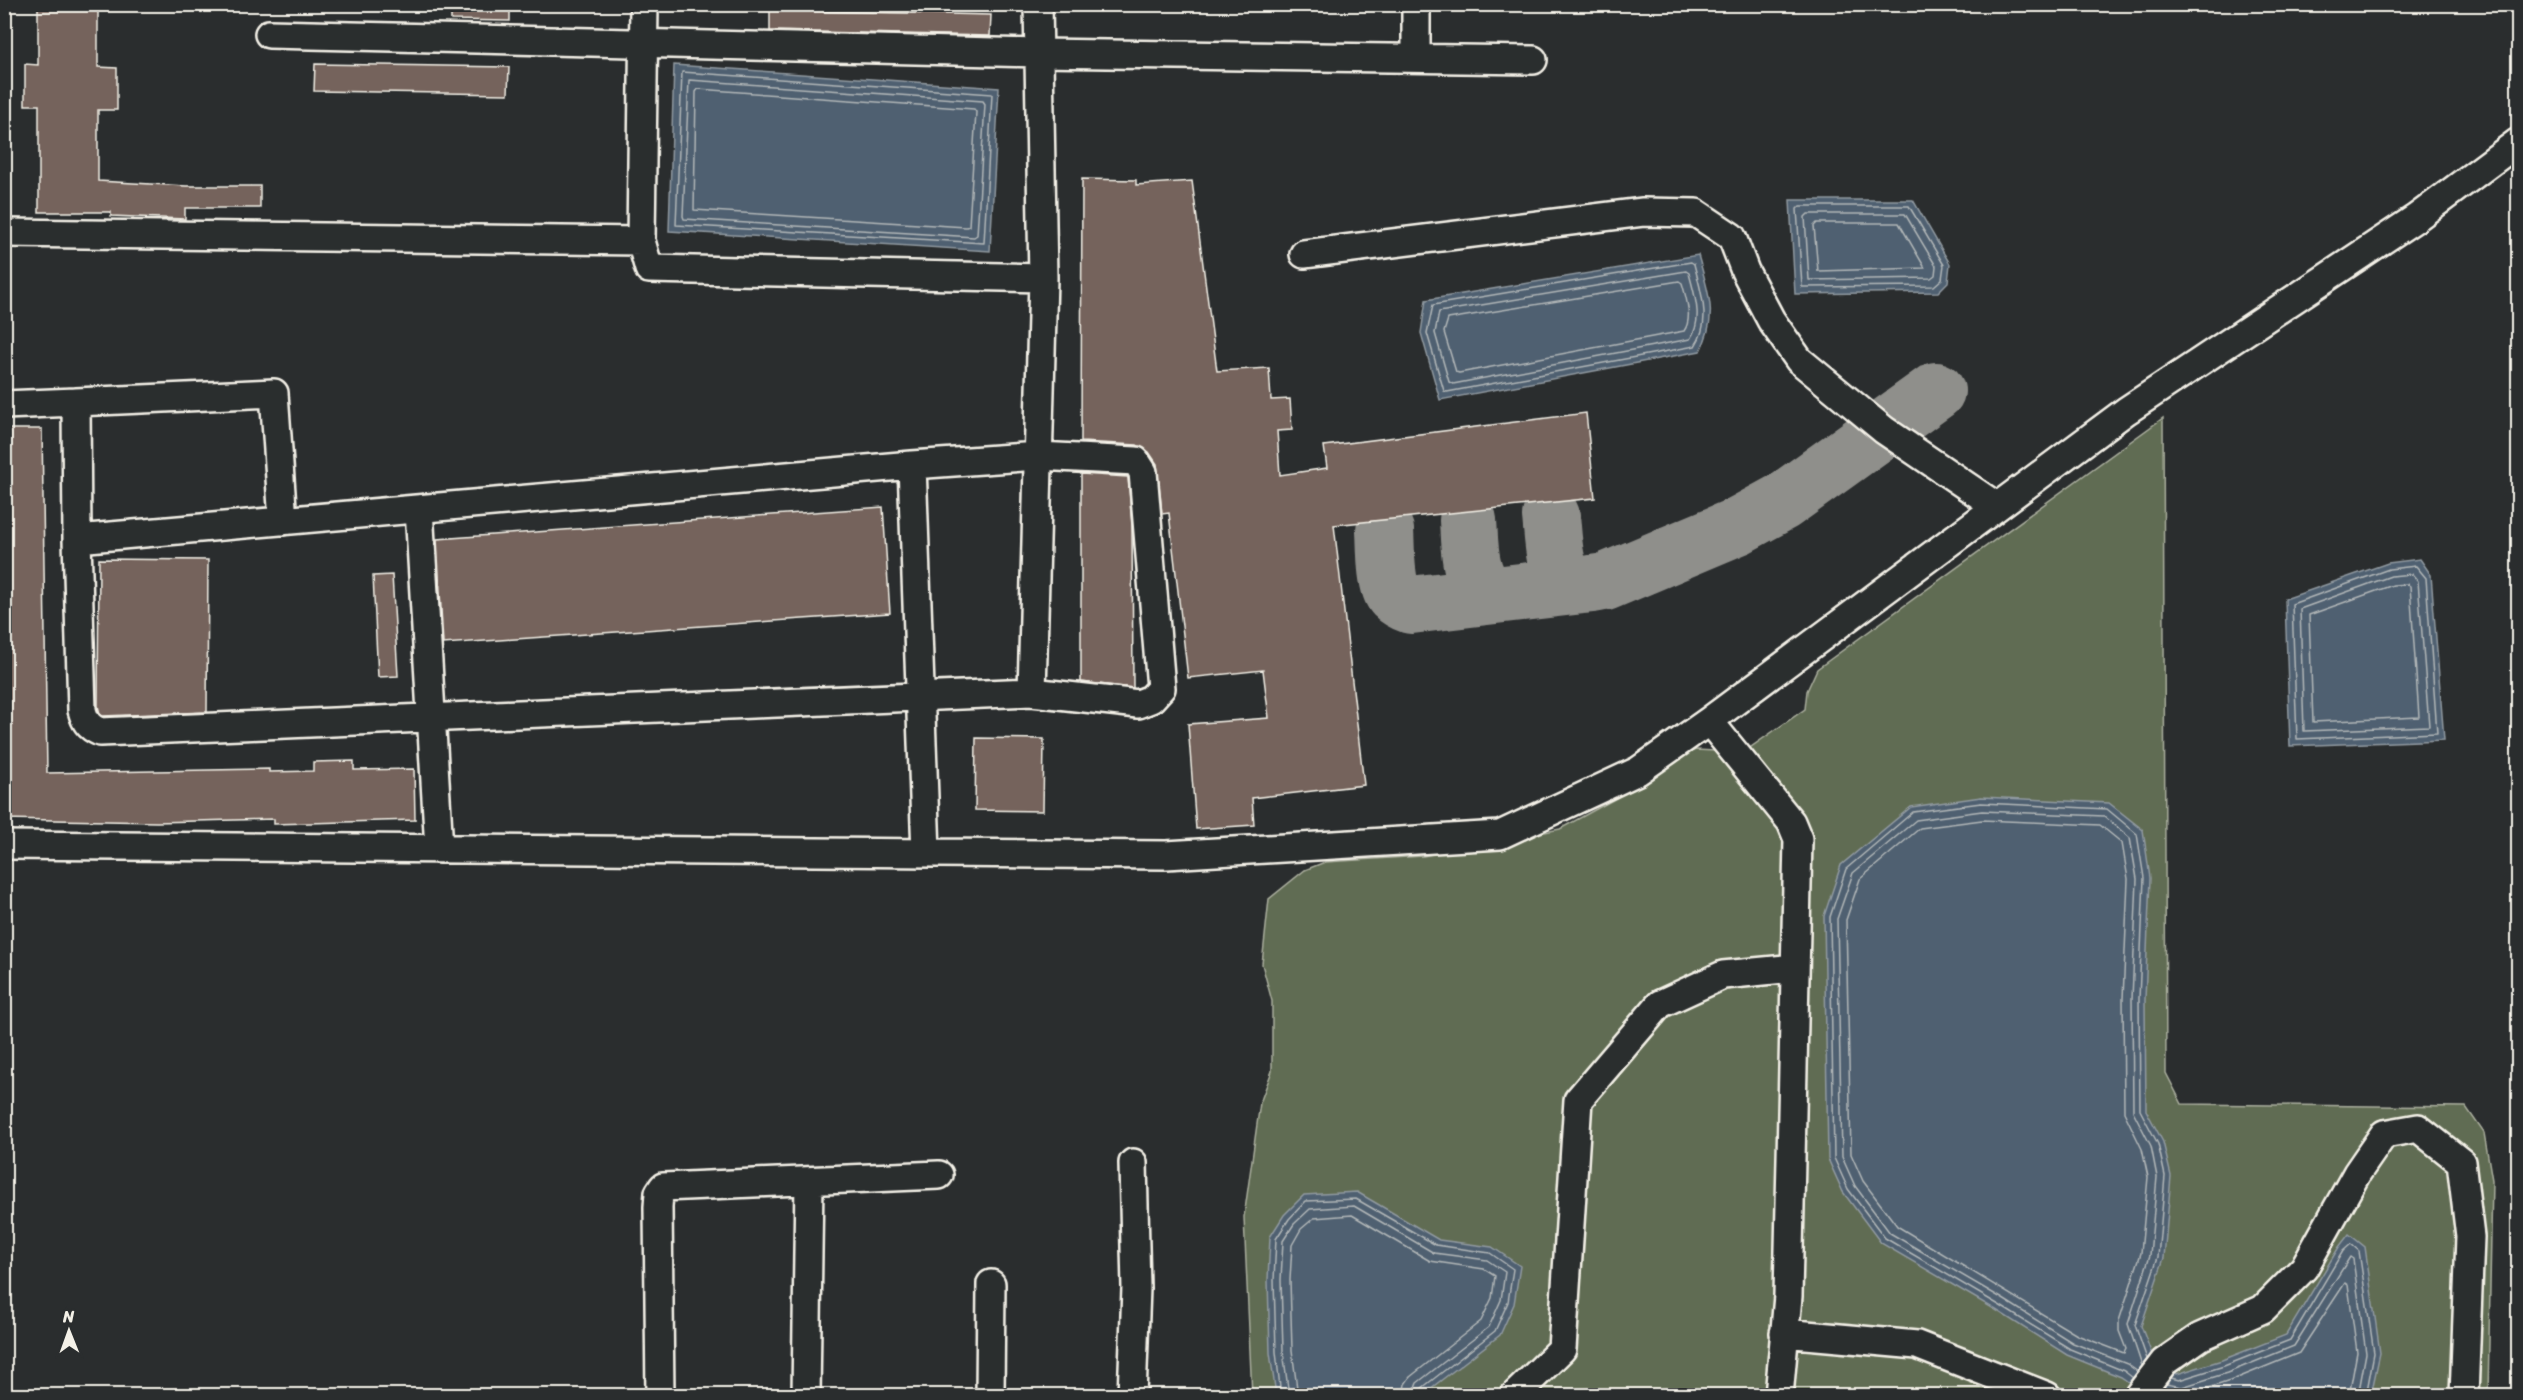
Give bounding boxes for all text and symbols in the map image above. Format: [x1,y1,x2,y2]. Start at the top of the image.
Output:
north arrow [39,1301,99,1361]
text: N [62,1302,75,1331]

